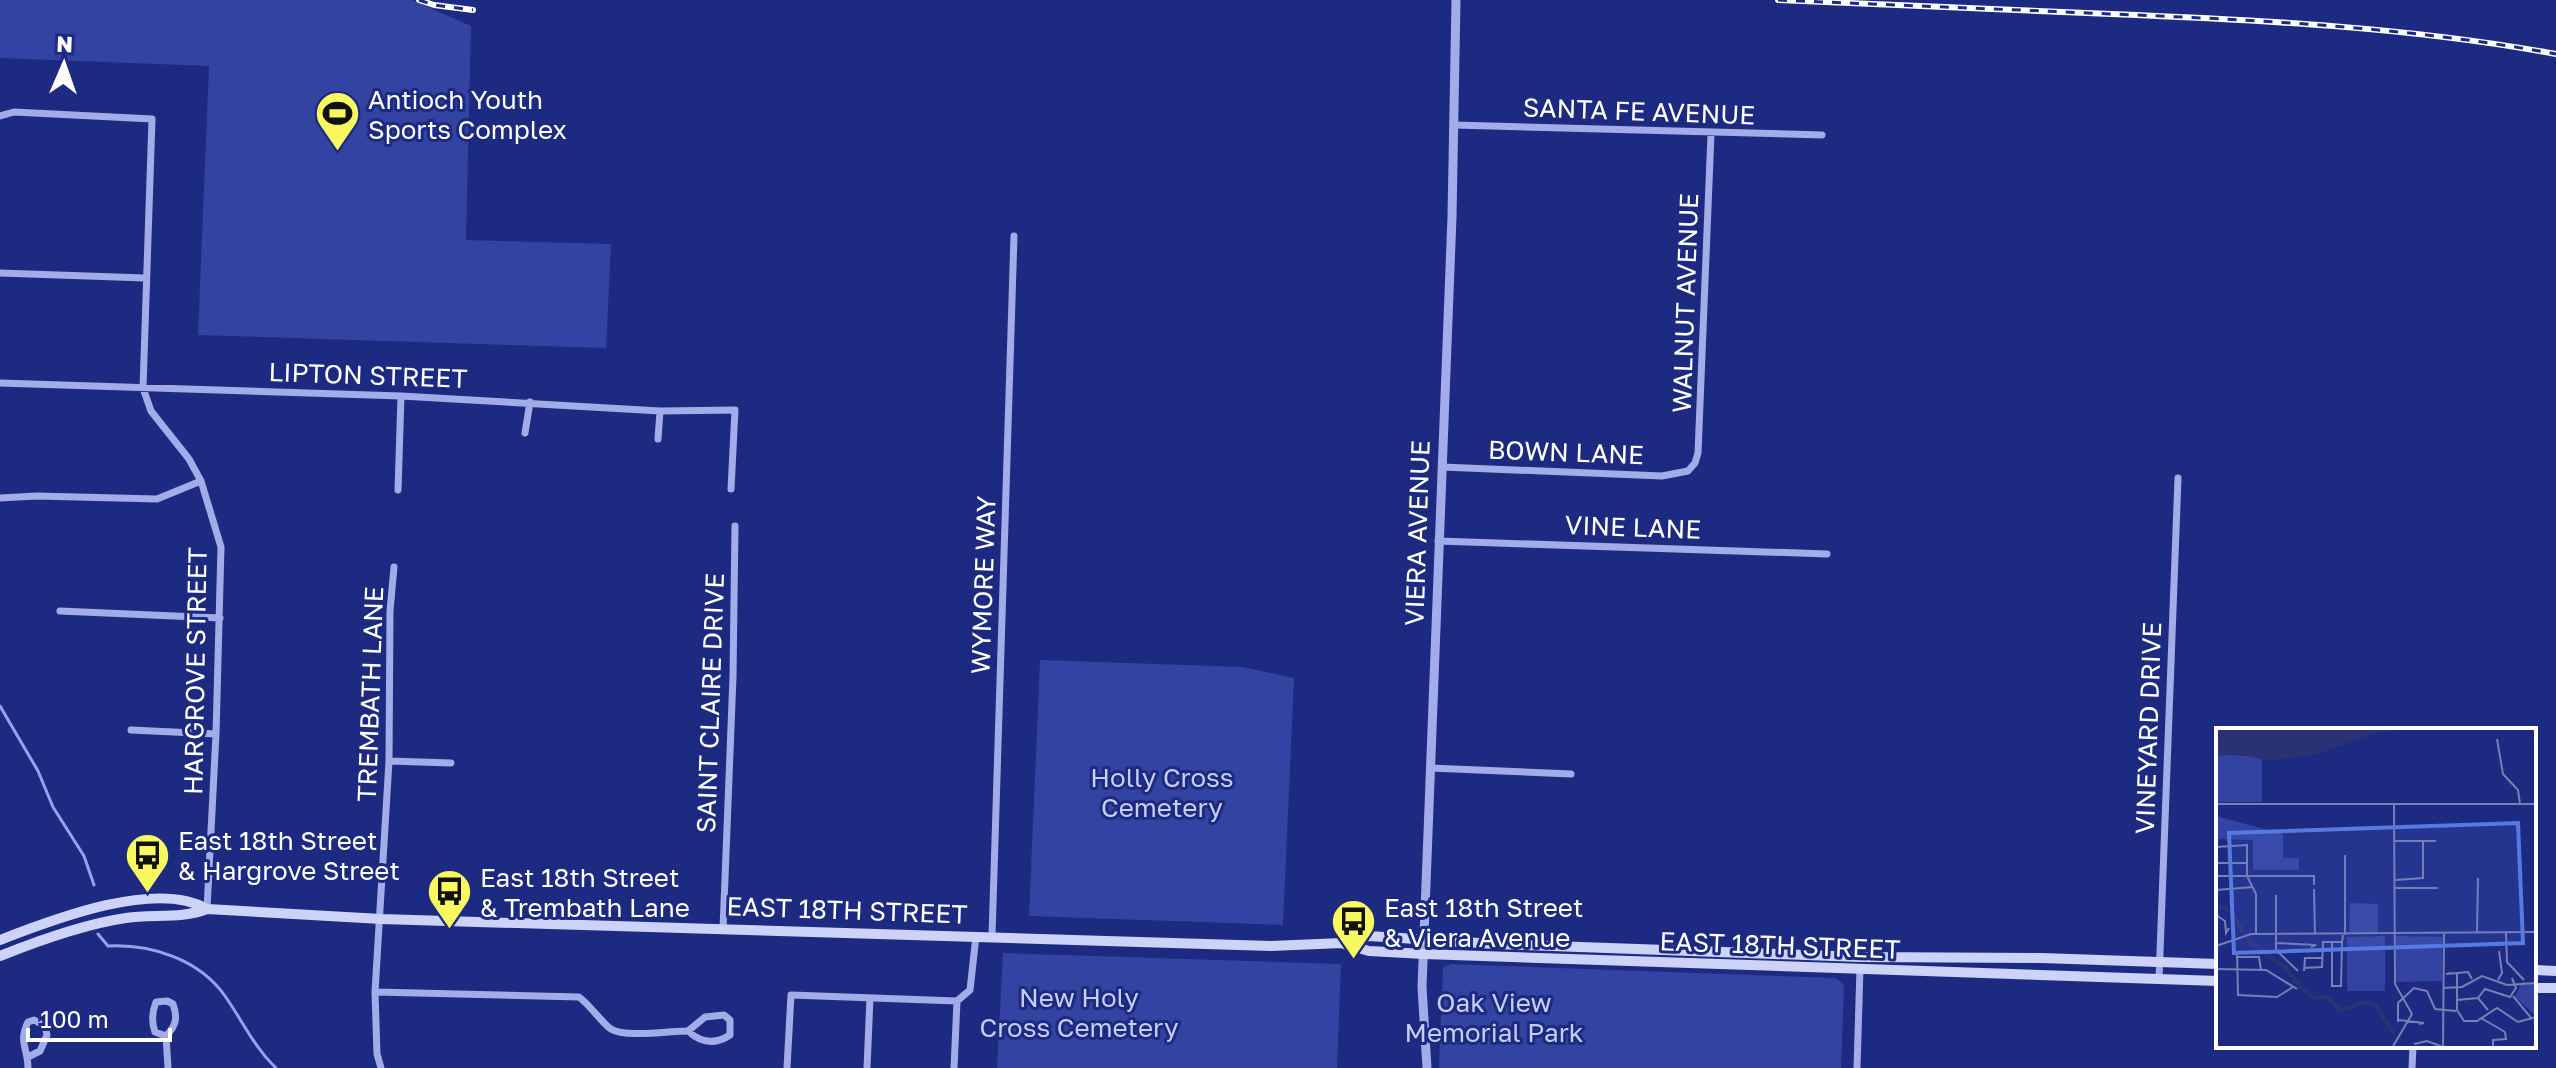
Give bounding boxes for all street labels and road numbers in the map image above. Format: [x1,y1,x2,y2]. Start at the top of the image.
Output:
street label: SANTA FE AVENUE [1522,91,1756,131]
street label: WALNUT AVENUE [1666,193,1704,413]
street label: LIPTON STREET [268,356,468,394]
street label: BOWN LANE [1487,434,1645,470]
street label: VIERA AVENUE [1398,440,1436,626]
street label: WYMORE WAY [964,495,1002,675]
street label: VINE LANE [1564,509,1702,545]
street label: HARGROVE STREET [177,547,213,795]
street label: SAINT CLAIRE DRIVE [690,572,730,834]
street label: TREMBATH LANE [351,586,389,802]
street label: VINEYARD DRIVE [2129,621,2167,835]
street label: EAST 18TH STREET [726,890,968,930]
street label: EAST 18TH STREET [1659,925,1901,965]

